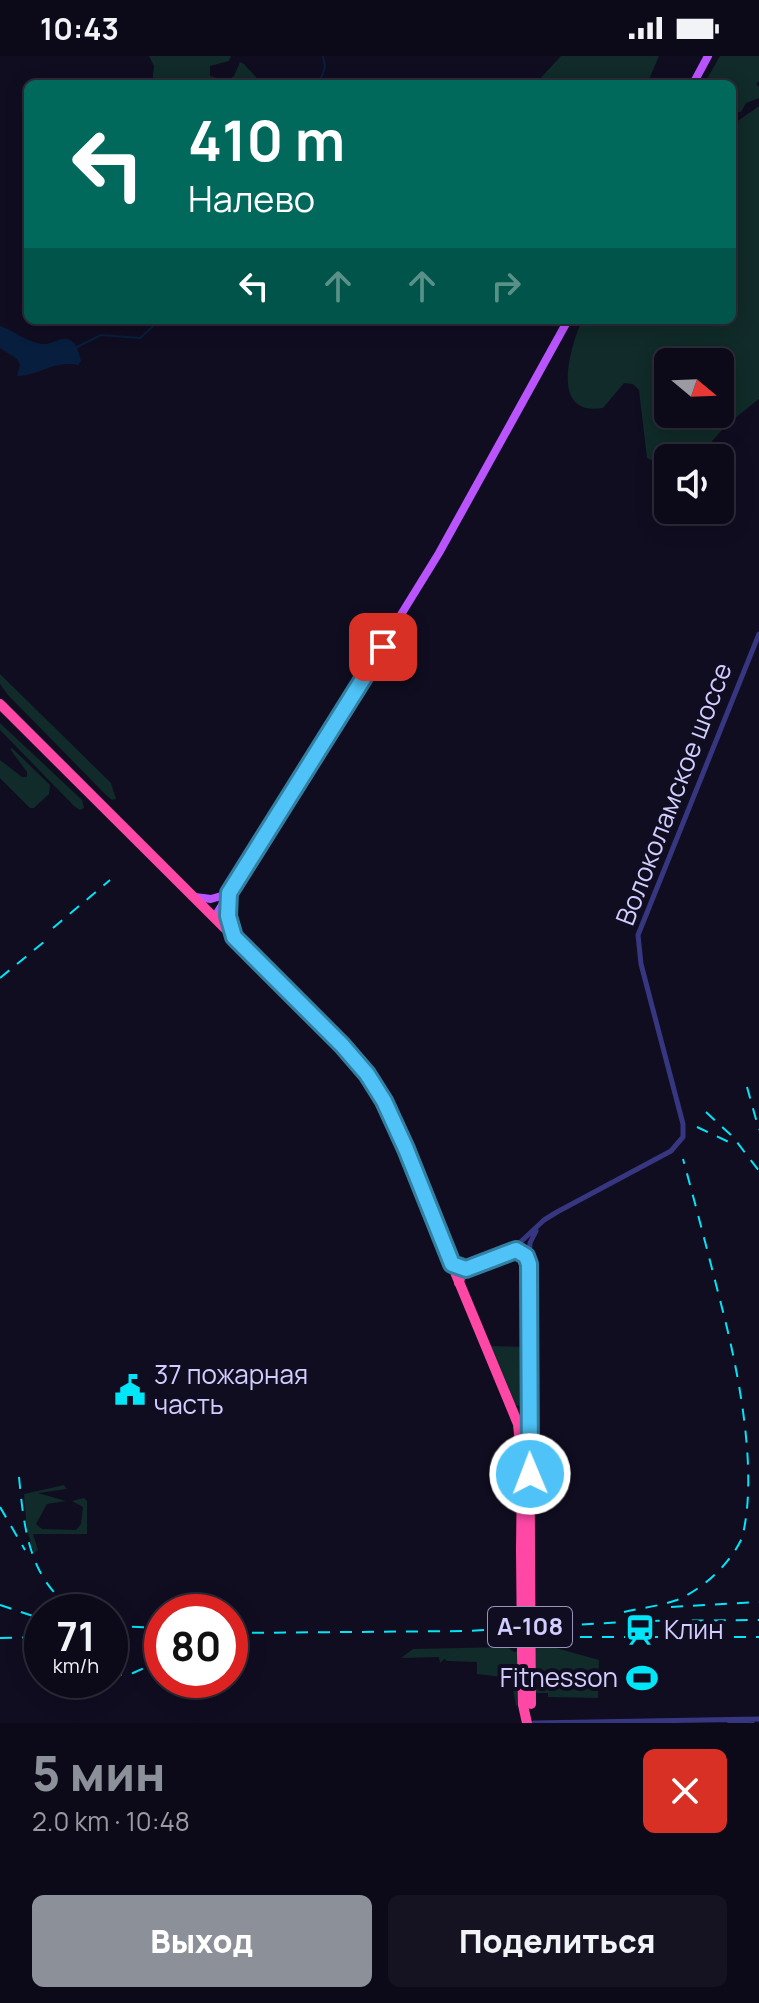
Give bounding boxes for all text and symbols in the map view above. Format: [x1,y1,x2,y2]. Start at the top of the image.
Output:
text: 10:43 [40,8,119,49]
text: 410 m [188,101,345,178]
icon: left [56,112,160,216]
text: Налево [188,174,315,223]
icon: left [232,264,276,308]
icon: ahead [316,264,360,308]
icon: ahead [400,264,444,308]
icon: right [484,264,528,308]
north arrow [654,348,734,428]
map controls [654,348,734,524]
button: sound [654,444,734,524]
pin [349,613,417,681]
icon: arrive [361,625,405,669]
street label: Волоколамское шоссе [606,657,740,930]
place label: 37 пожарная часть [154,1356,308,1422]
public building icon: 37 пожарная часть [113,1373,147,1407]
position arrow [488,1432,572,1516]
speed limit sign: 80 [144,1594,248,1698]
road number: А-108 [488,1607,572,1647]
text: 71 [57,1608,95,1663]
place label: Клин [664,1611,724,1647]
station icon: Клин [623,1613,657,1647]
text: km/h [53,1652,99,1679]
place label: Fitnesson [500,1659,618,1695]
sports icon: Fitnesson [625,1661,659,1695]
text: 5 мин [32,1740,165,1805]
button: close [643,1749,727,1833]
text: 2.0 km · 10:48 [32,1803,190,1839]
button: Выход [32,1895,372,1987]
button: Поделиться [388,1895,727,1987]

